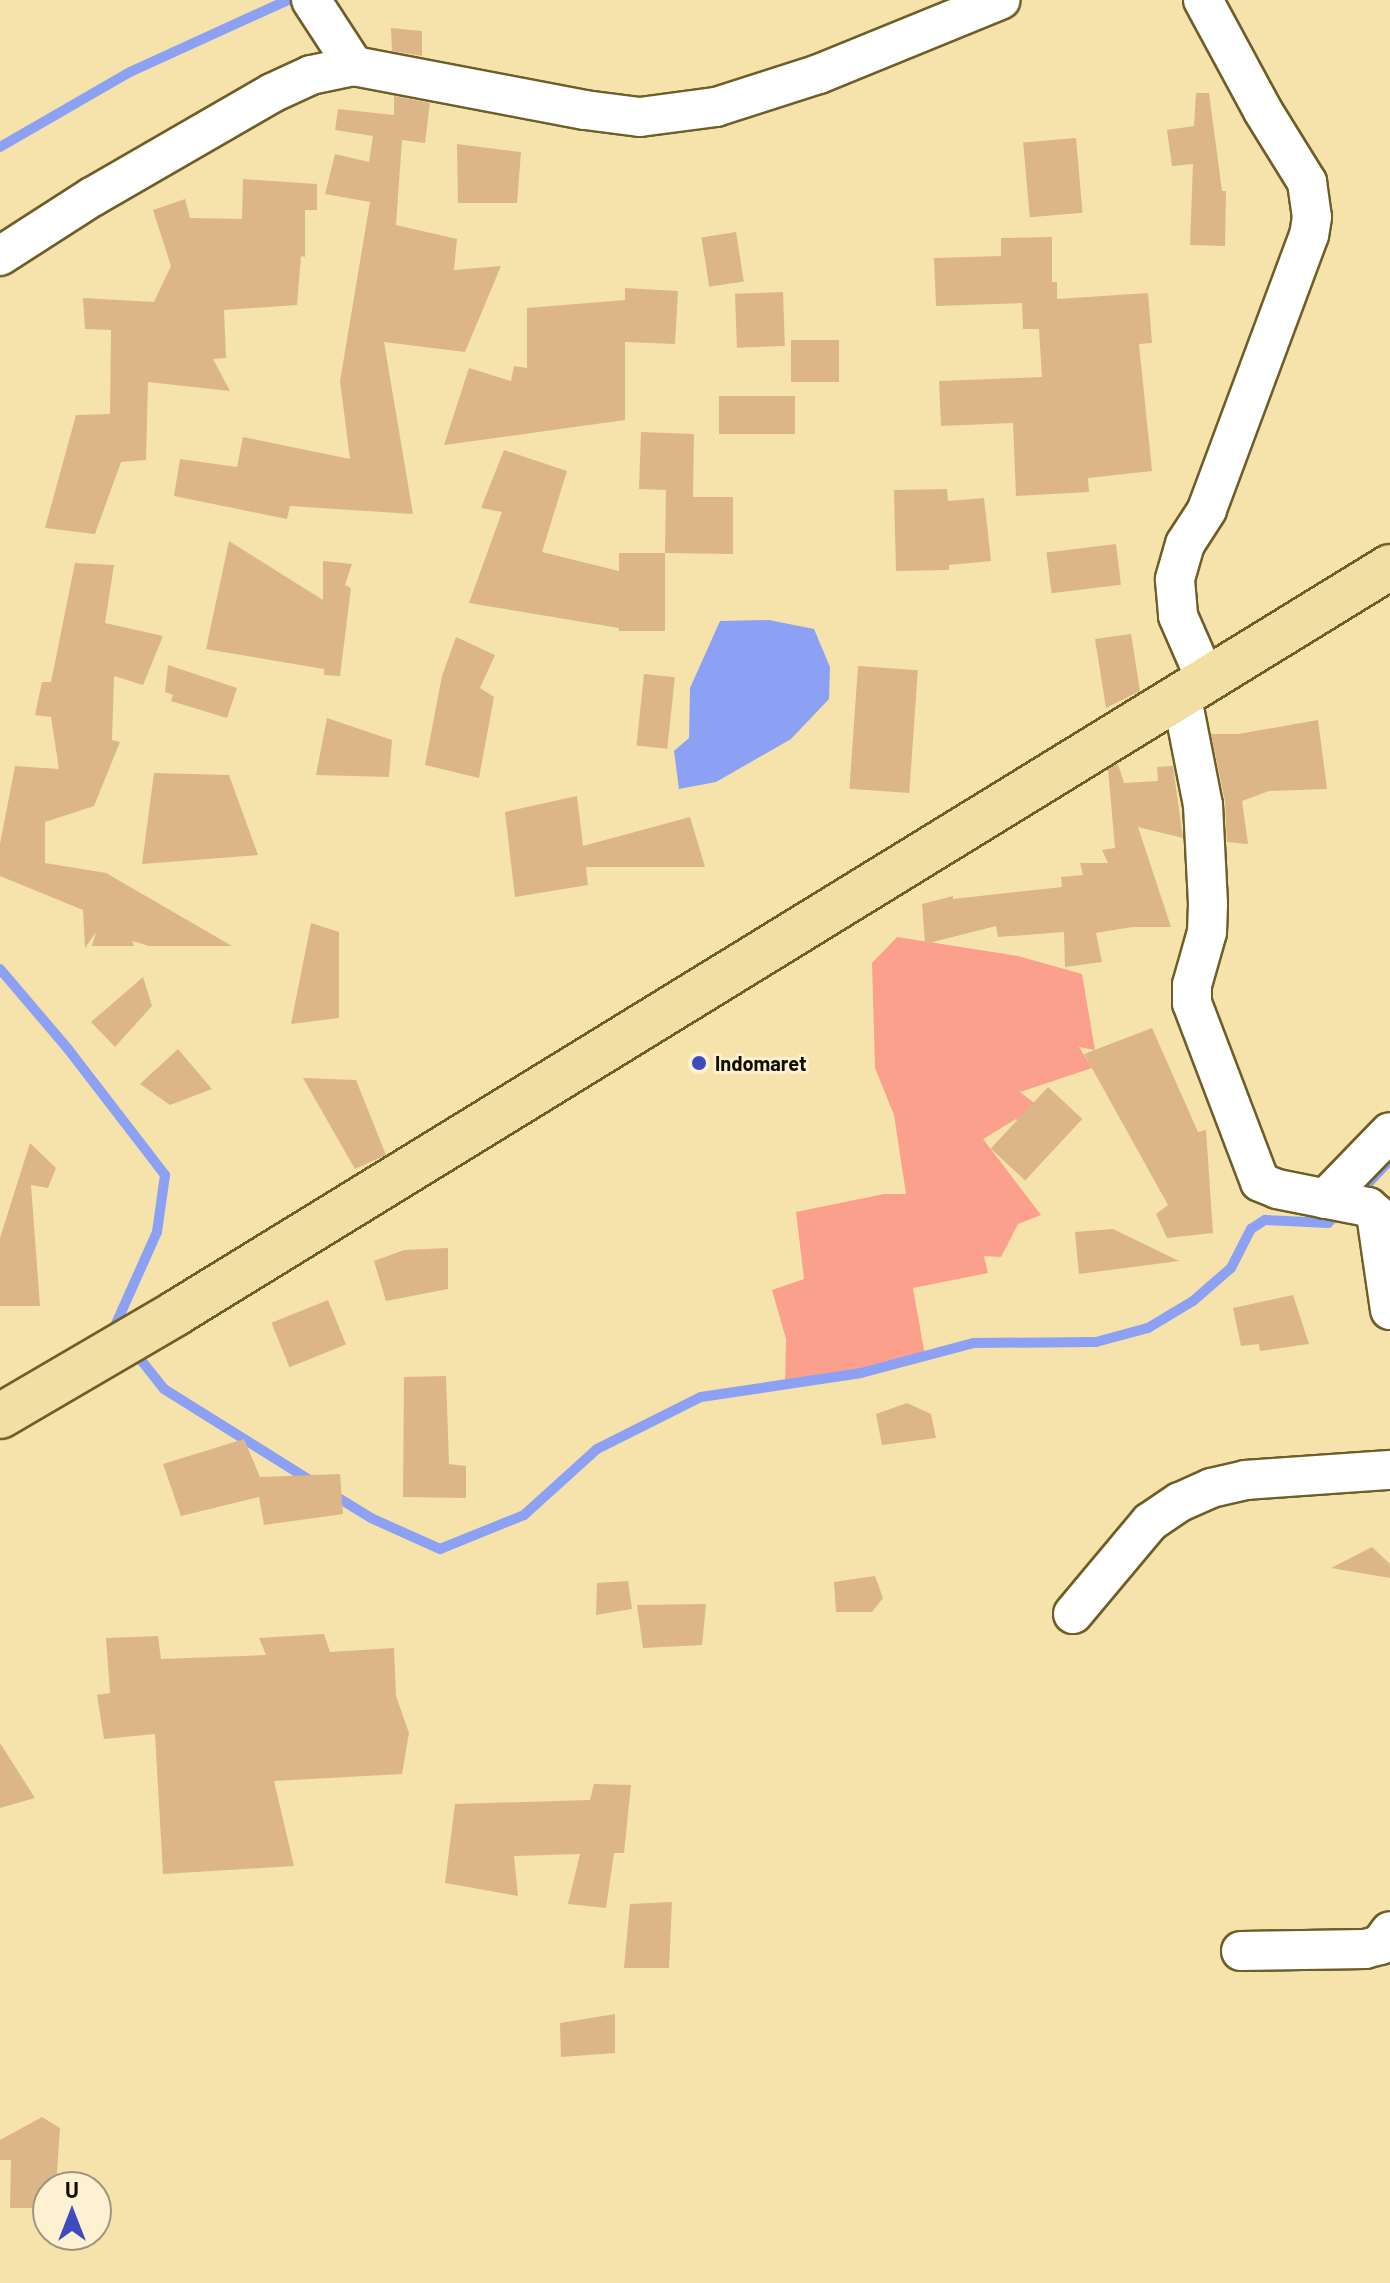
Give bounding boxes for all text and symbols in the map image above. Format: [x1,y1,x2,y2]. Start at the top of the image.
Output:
place label: Indomaret [715,1051,807,1075]
marker: Indomaret [690,1054,708,1072]
north arrow [32,2171,112,2251]
text: U [65,2176,79,2202]

